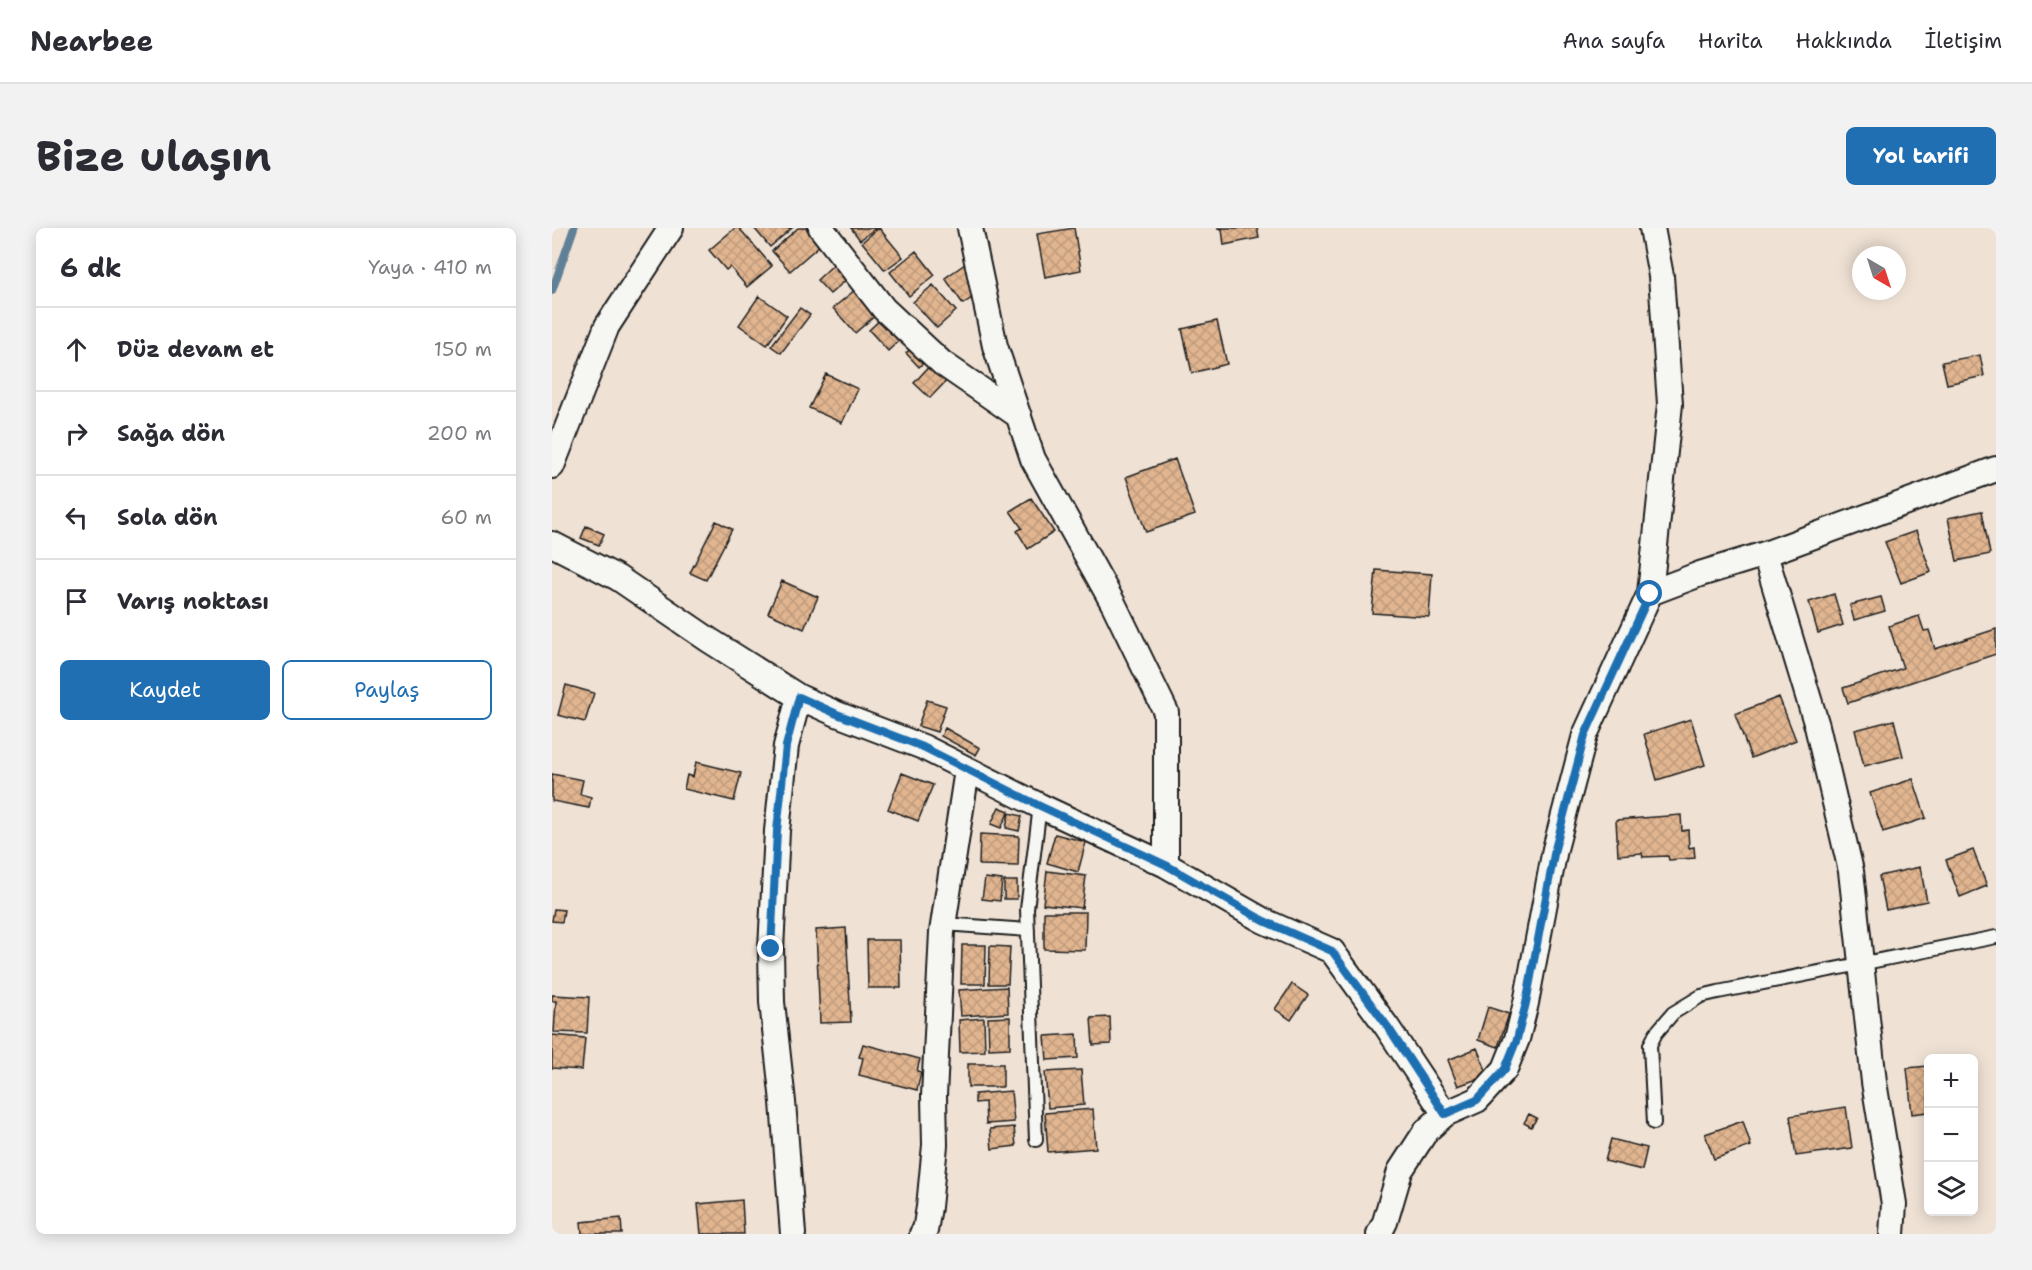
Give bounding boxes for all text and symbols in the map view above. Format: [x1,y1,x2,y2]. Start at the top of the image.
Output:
text: Nearbee [30,22,153,60]
text: Ana sayfa [1563,27,1665,55]
text: Harita [1698,27,1763,55]
text: Hakkında [1796,27,1892,55]
text: İletişim [1925,27,2002,55]
button: Yol tarifi [1846,127,1996,185]
text: Bize ulaşın [36,128,271,184]
north arrow [1852,246,1906,300]
text: 6 dk [60,250,122,285]
text: Yaya · 410 m [368,254,492,280]
icon: ahead [60,333,93,366]
text: Düz devam et [117,335,274,364]
text: 150 m [434,336,492,362]
icon: right [60,417,93,450]
text: Sağa dön [117,419,225,448]
text: 200 m [427,420,492,446]
icon: left [60,501,93,534]
text: Sola dön [117,503,218,532]
text: 60 m [440,504,492,530]
route start [1636,580,1662,606]
icon: arrive [60,585,93,618]
text: Varış noktası [117,587,269,616]
button: Kaydet [60,660,270,720]
button: Paylaş [282,660,492,720]
route end [757,935,783,961]
map controls [1924,1054,1978,1216]
button: + [1924,1054,1978,1108]
button: − [1924,1108,1978,1162]
button: layers [1924,1162,1978,1216]

